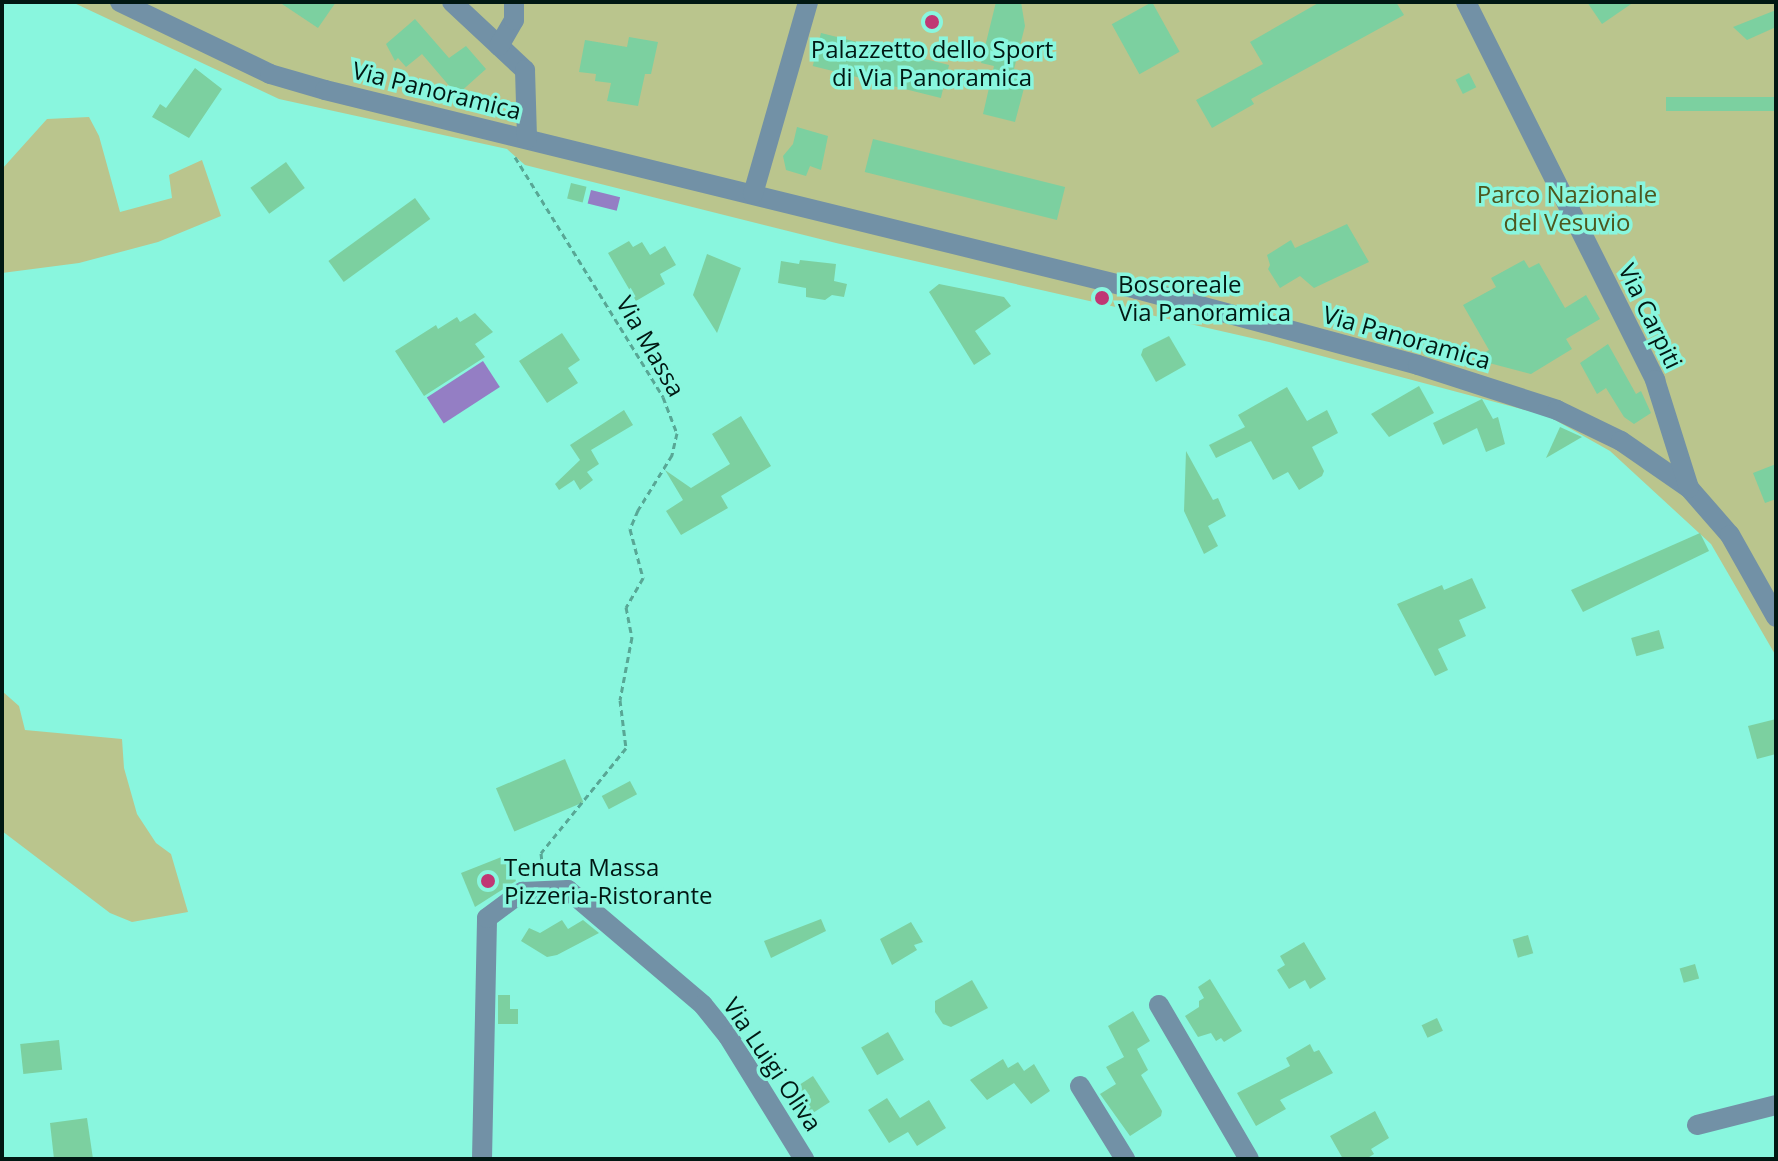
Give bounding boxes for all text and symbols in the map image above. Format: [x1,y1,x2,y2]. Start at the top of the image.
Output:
marker: Palazzetto dello Sport di Via Panoramica [923,13,941,31]
place label: Palazzetto dello Sport di Via Panoramica [811,35,1053,91]
street label: Via Panoramica [350,55,524,125]
park label: Parco Nazionale del Vesuvio [1477,180,1657,236]
street label: Via Carpiti [1613,259,1689,373]
place label: Boscoreale Via Panoramica [1118,270,1291,326]
marker: Boscoreale Via Panoramica [1093,289,1111,307]
street label: Via Massa [611,291,691,401]
street label: Via Panoramica [1320,299,1494,375]
place label: Tenuta Massa Pizzeria-Ristorante [504,853,713,909]
marker: Tenuta Massa Pizzeria-Ristorante [479,872,497,890]
street label: Via Luigi Oliva [718,992,828,1136]

